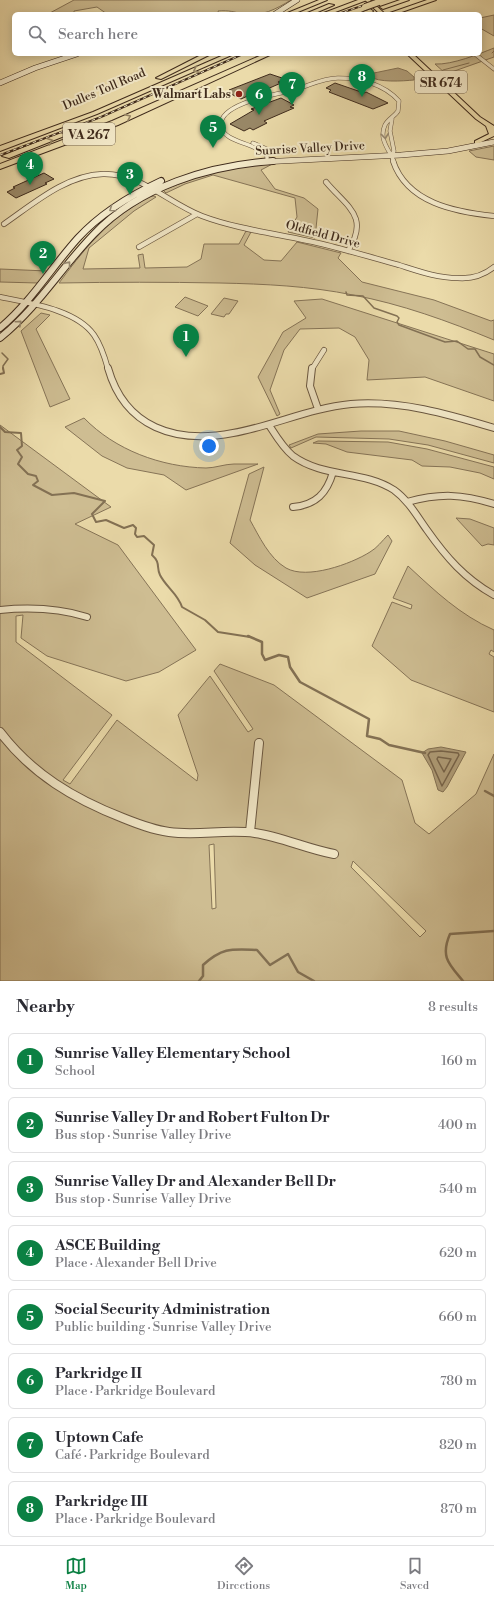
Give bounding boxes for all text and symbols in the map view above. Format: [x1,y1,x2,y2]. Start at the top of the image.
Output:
search box [12,12,482,56]
icon: search [26,23,48,45]
text: Search here [58,25,138,44]
pin: 8 [349,64,375,97]
street label: Dulles Toll Road [61,65,148,114]
one-way arrow [192,65,199,73]
road number: SR 674 [415,71,467,93]
pin: 7 [279,72,305,105]
pin: 6 [246,82,272,115]
place label: Walmart Labs [151,87,231,102]
marker: Walmart Labs [234,89,244,99]
one-way arrow [123,114,131,122]
pin: 5 [200,115,226,148]
road number: VA 267 [63,123,115,145]
one-way arrow [380,133,389,139]
one-way arrow [46,137,53,145]
street label: Sunrise Valley Drive [255,138,365,159]
pin: 4 [17,152,43,185]
pin: 3 [117,162,143,195]
one-way arrow [109,204,116,211]
street label: Oldfield Drive [284,217,362,252]
pin: 2 [30,241,56,274]
one-way arrow [64,261,71,268]
one-way arrow [14,320,22,328]
pin: 1 [173,324,199,357]
your location [199,436,219,456]
text: Nearby [16,996,75,1018]
text: 8 results [428,999,478,1015]
text: Sunrise Valley Elementary School [55,1044,291,1063]
text: 1 [27,1053,33,1069]
text: 160 m [441,1053,477,1069]
text: School [55,1063,95,1079]
text: Sunrise Valley Dr and Robert Fulton Dr [55,1108,330,1127]
text: 2 [26,1117,34,1133]
text: 400 m [438,1117,477,1133]
text: Bus stop · Sunrise Valley Drive [55,1127,231,1143]
text: Sunrise Valley Dr and Alexander Bell Dr [55,1172,336,1191]
text: 3 [26,1181,34,1197]
text: 540 m [439,1181,477,1197]
text: Bus stop · Sunrise Valley Drive [55,1191,231,1207]
text: ASCE Building [55,1236,160,1255]
text: 4 [26,1245,34,1261]
text: 620 m [439,1245,477,1261]
text: Place · Alexander Bell Drive [55,1255,217,1271]
text: Social Security Administration [55,1300,270,1319]
text: 5 [26,1309,34,1325]
text: 660 m [439,1309,477,1325]
text: Public building · Sunrise Valley Drive [55,1319,272,1335]
text: Parkridge II [55,1364,142,1383]
text: 6 [26,1373,34,1389]
text: 780 m [440,1373,477,1389]
text: Place · Parkridge Boulevard [55,1383,216,1399]
text: Uptown Cafe [55,1428,144,1447]
text: 7 [26,1437,34,1453]
text: 820 m [439,1437,477,1453]
text: Café · Parkridge Boulevard [55,1447,210,1463]
text: Parkridge III [55,1492,148,1511]
text: 8 [26,1501,34,1517]
text: 870 m [440,1501,477,1517]
text: Place · Parkridge Boulevard [55,1511,216,1527]
tab: Map [65,1555,87,1593]
tab: Directions [217,1555,270,1593]
tab: Saved [400,1555,429,1593]

